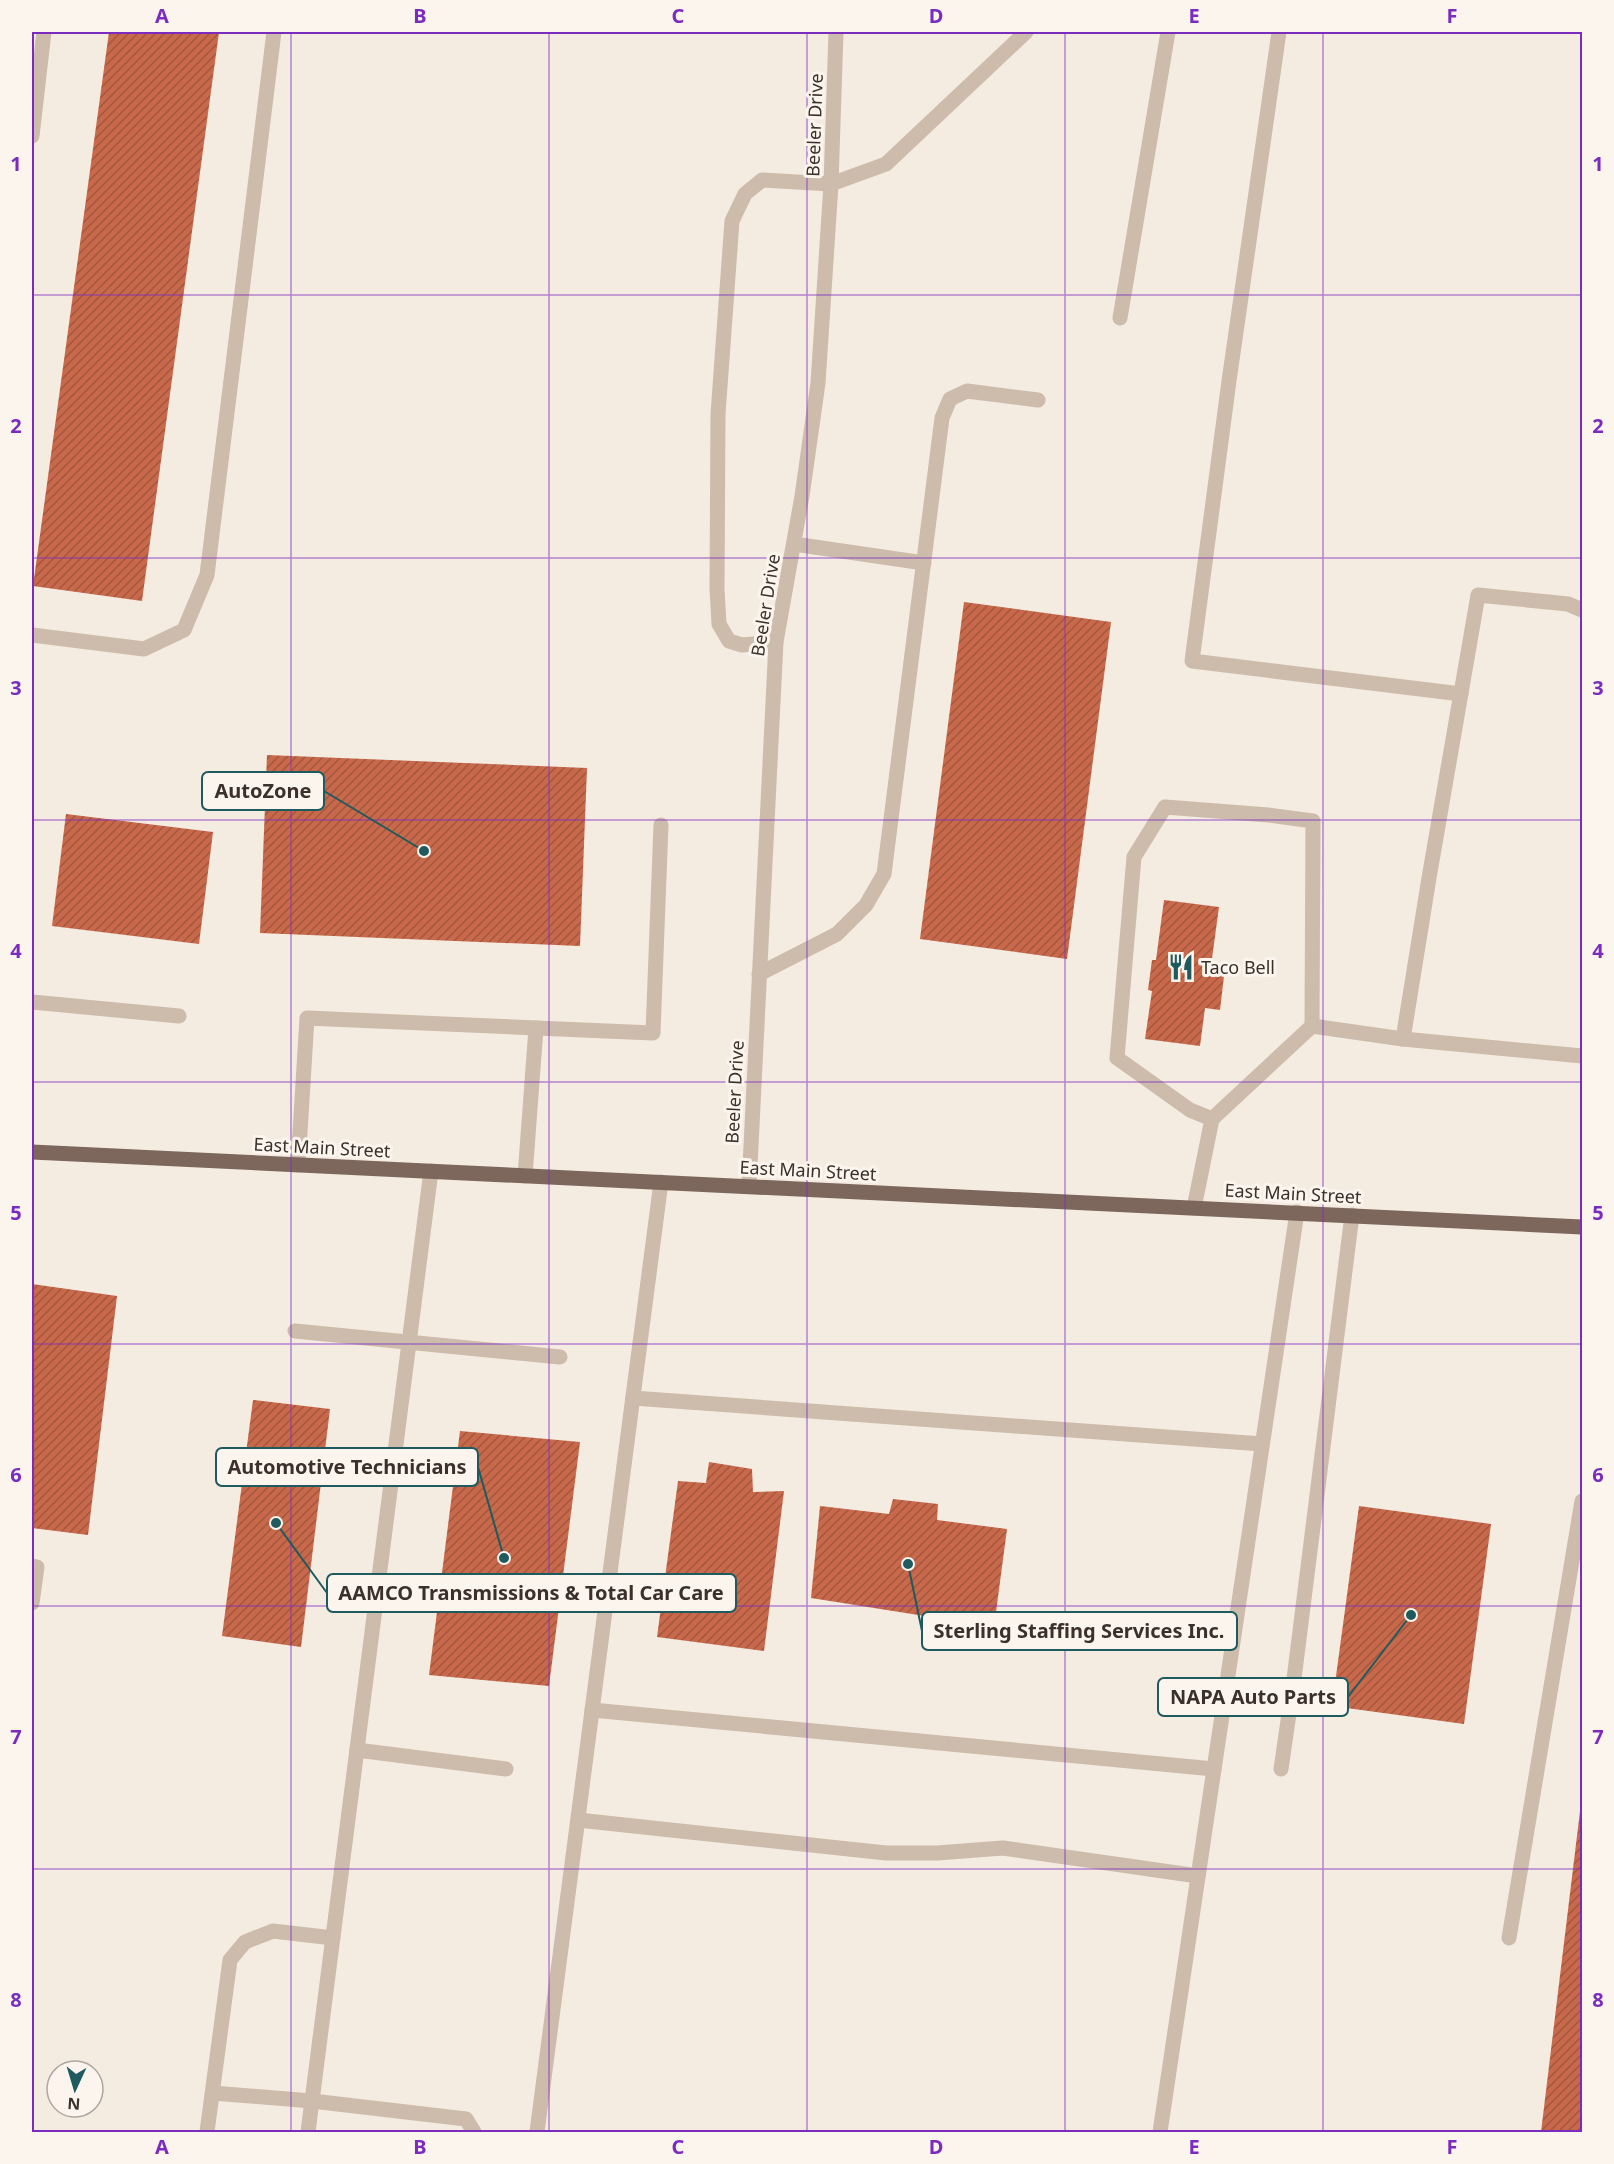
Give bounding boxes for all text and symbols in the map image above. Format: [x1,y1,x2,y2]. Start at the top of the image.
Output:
text: A [155,2,169,29]
text: B [413,2,427,29]
text: C [672,2,685,29]
text: D [929,2,943,29]
text: E [1188,2,1200,29]
text: F [1447,2,1457,29]
street label: Beeler Drive [800,73,828,177]
text: 1 [10,150,22,177]
text: 1 [1592,150,1604,177]
text: 2 [10,412,22,439]
text: 2 [1592,412,1604,439]
street label: Beeler Drive [745,552,785,658]
text: 3 [10,674,22,701]
text: 3 [1592,674,1604,701]
callout: AutoZone [202,772,324,810]
text: AutoZone [214,777,312,804]
text: 4 [10,937,22,964]
text: 4 [1592,937,1604,964]
restaurant icon: Taco Bell [1166,952,1196,982]
place label: Taco Bell [1201,955,1275,979]
street label: Beeler Drive [719,1040,749,1144]
street label: East Main Street [253,1131,392,1163]
street label: East Main Street [739,1154,878,1186]
street label: East Main Street [1224,1177,1363,1209]
text: 5 [10,1199,22,1226]
text: 5 [1592,1199,1604,1226]
callout: Automotive Technicians [216,1448,478,1486]
text: Automotive Technicians [228,1453,466,1480]
text: 6 [10,1461,22,1488]
text: 6 [1592,1461,1604,1488]
callout: AAMCO Transmissions & Total Car Care [327,1574,736,1612]
text: AAMCO Transmissions & Total Car Care [338,1579,724,1606]
callout: Sterling Staffing Services Inc. [922,1612,1237,1650]
text: Sterling Staffing Services Inc. [934,1617,1224,1644]
callout: NAPA Auto Parts [1158,1678,1348,1716]
text: NAPA Auto Parts [1170,1683,1336,1710]
text: 7 [10,1723,22,1750]
text: 7 [1592,1723,1604,1750]
text: 8 [10,1986,22,2013]
text: 8 [1592,1986,1604,2013]
north arrow [45,2059,105,2119]
text: N [67,2093,81,2115]
text: A [155,2133,169,2160]
text: B [413,2133,427,2160]
text: C [672,2133,685,2160]
text: D [929,2133,943,2160]
text: E [1188,2133,1200,2160]
text: F [1447,2133,1457,2160]

